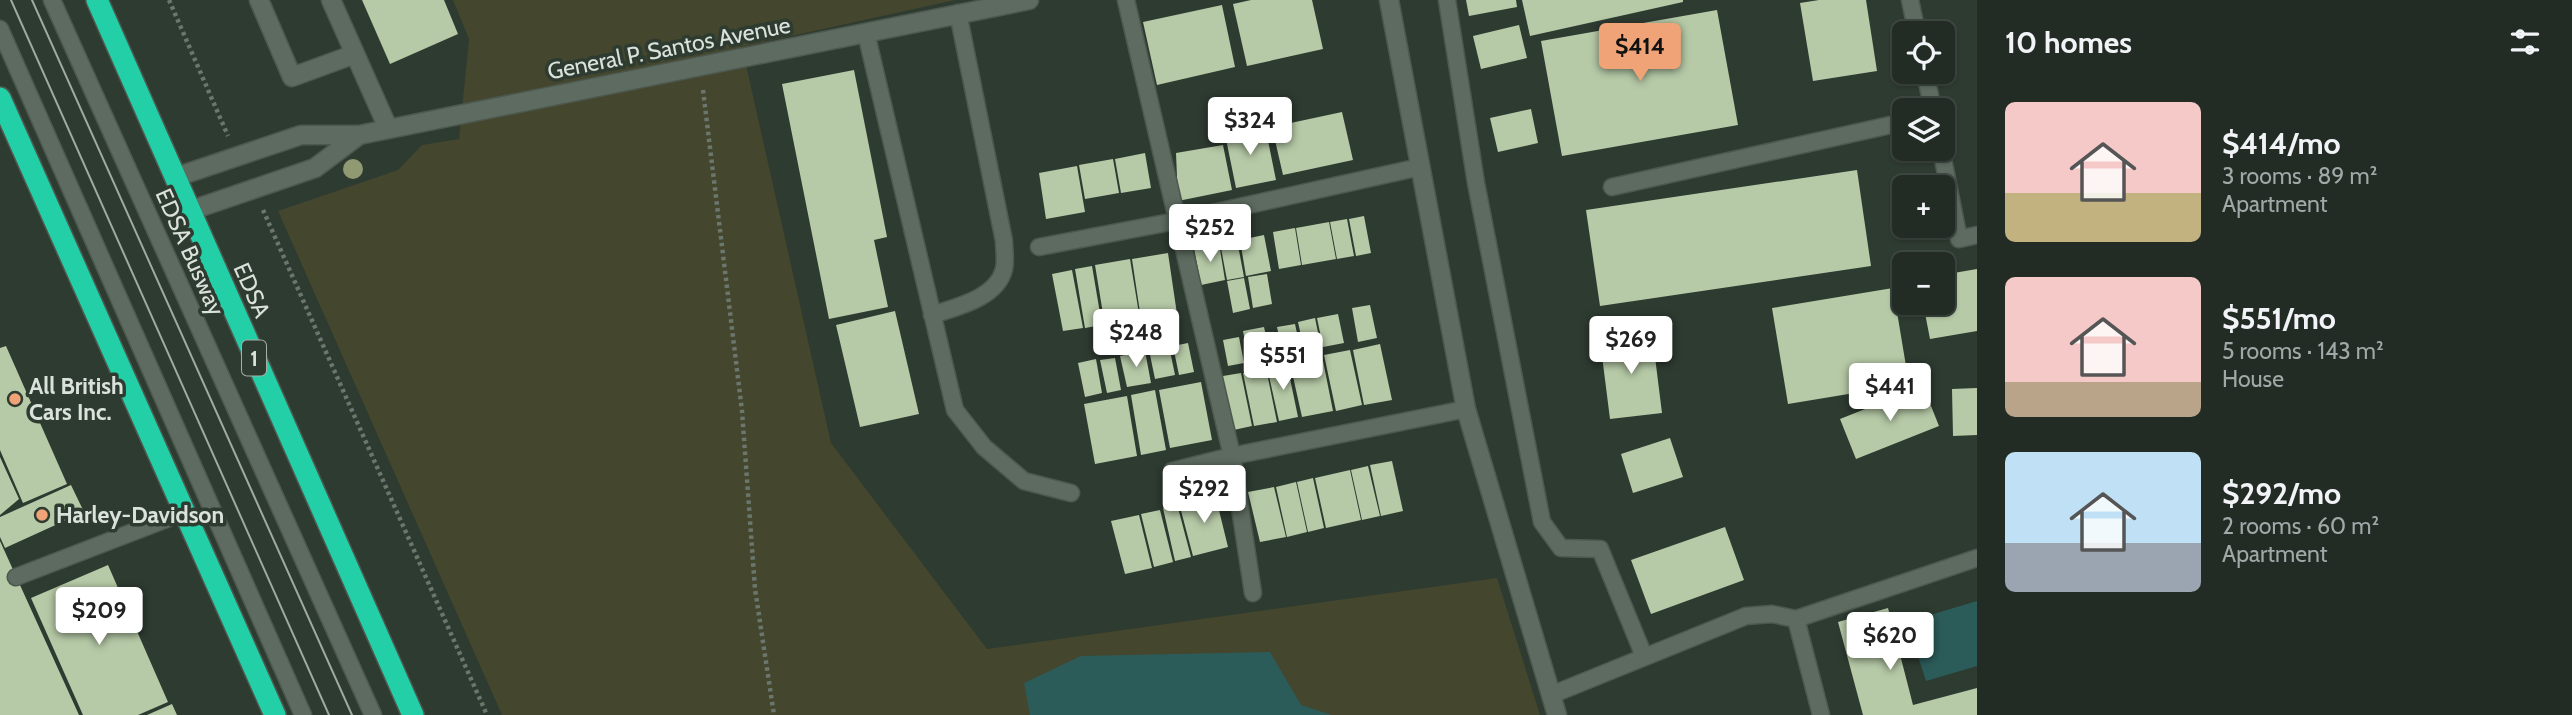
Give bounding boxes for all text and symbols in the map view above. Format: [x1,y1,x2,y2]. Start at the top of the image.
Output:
street label: General P. Santos Avenue [545,11,793,85]
map controls [1892,21,1955,315]
button: locate [1892,21,1955,84]
icon: filters [2506,23,2544,61]
pin: $414 [1599,24,1681,83]
text: 10 homes [2005,24,2132,61]
text: $414 [1615,32,1665,60]
pin: $324 [1209,97,1291,157]
button: layers [1892,98,1955,161]
text: $324 [1224,106,1276,134]
text: $414/mo [2222,125,2341,162]
icon: home [2061,130,2145,214]
text: 3 rooms · 89 m² [2222,162,2377,190]
button: + [1892,175,1955,238]
street label: EDSA Busway [150,184,231,320]
text: Apartment [2222,190,2327,218]
pin: $252 [1169,204,1251,264]
text: $252 [1185,213,1235,241]
button: − [1892,252,1955,315]
street label: EDSA [228,258,276,322]
text: $551/mo [2222,300,2336,337]
icon: home [2061,305,2145,389]
pin: $248 [1095,310,1177,369]
pin: $269 [1590,316,1672,376]
text: $248 [1109,318,1163,346]
text: $269 [1605,325,1657,353]
pin: $551 [1242,332,1324,392]
text: 5 rooms · 143 m² [2222,337,2384,365]
road number: 1 [242,340,266,376]
text: $551 [1260,341,1306,369]
pin: $441 [1849,364,1931,423]
text: House [2222,365,2284,393]
place label: All British Cars Inc. [29,372,124,426]
text: $441 [1865,372,1915,400]
marker: All British Cars Inc. [7,391,23,407]
pin: $292 [1163,466,1245,525]
text: $292 [1179,474,1229,502]
text: $292/mo [2222,475,2341,512]
icon: home [2061,480,2145,564]
place label: Harley-Davidson [56,501,224,529]
marker: Harley-Davidson [34,507,50,523]
text: 2 rooms · 60 m² [2222,512,2379,540]
text: Apartment [2222,540,2327,568]
pin: $209 [58,588,140,647]
text: $209 [72,596,126,624]
pin: $620 [1849,612,1931,672]
text: $620 [1863,621,1917,649]

